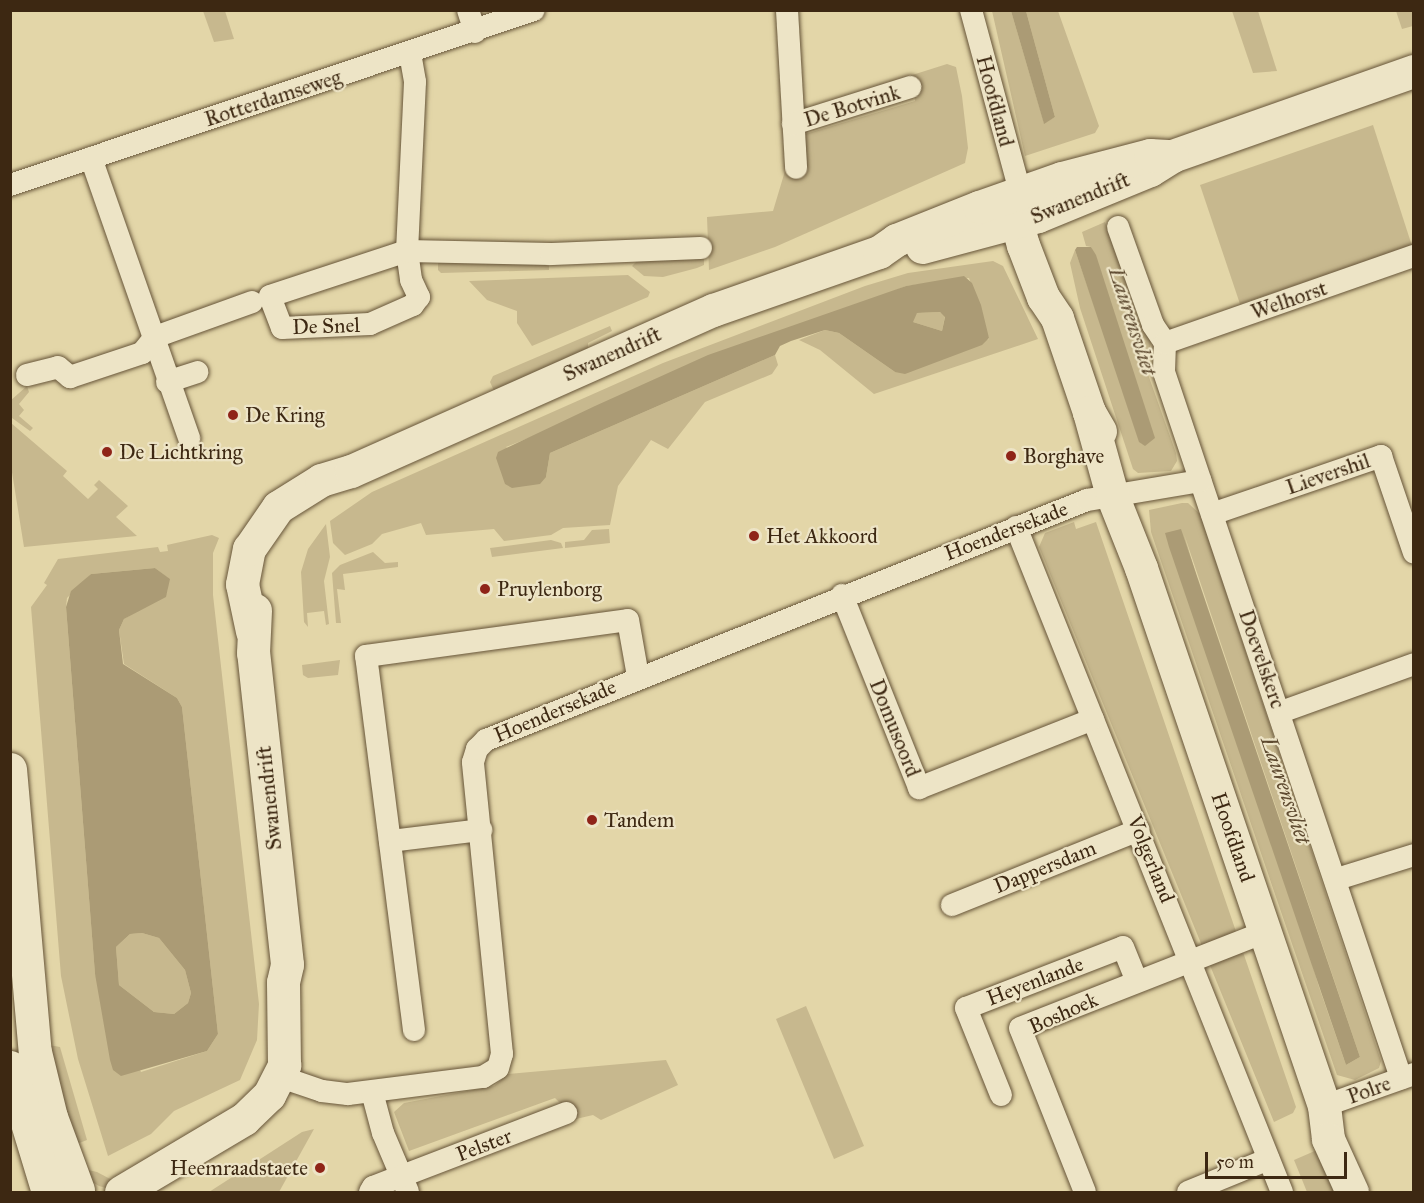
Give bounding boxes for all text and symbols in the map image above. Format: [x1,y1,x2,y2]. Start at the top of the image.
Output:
street label: Hoofdland [971,53,1019,149]
street label: Rotterdamseweg [201,64,345,132]
street label: De Botvink [801,79,903,133]
street label: Swanendrift [1027,167,1133,229]
water label: Laurensvliet [1103,264,1163,378]
street label: Welhorst [1248,275,1330,325]
street label: De Snel [292,312,360,340]
street label: Swanendrift [559,321,665,387]
place label: De Kring [245,402,325,428]
marker: De Kring [226,408,240,422]
place label: De Lichtkring [119,439,242,465]
place label: Borghave [1023,443,1104,469]
marker: De Lichtkring [100,445,114,459]
street label: Lievershil [1283,448,1373,500]
marker: Borghave [1004,449,1018,463]
street label: Hoendersekade [941,496,1071,566]
place label: Het Akkoord [766,523,878,549]
marker: Het Akkoord [747,529,761,543]
place label: Pruylenborg [497,576,602,602]
marker: Pruylenborg [478,582,492,596]
street label: Doevelskerc [1233,606,1291,712]
street label: Hoendersekade [490,674,620,748]
street label: Domusoord [864,675,926,781]
water label: Laurensvliet [1255,733,1317,847]
street label: Swanendrift [251,745,287,851]
street label: Hoofdland [1206,789,1260,885]
place label: Tandem [604,807,674,833]
street label: Volgerland [1122,812,1180,906]
marker: Tandem [585,813,599,827]
street label: Dappersdam [990,835,1100,899]
street label: Heyenlande [983,951,1087,1011]
street label: Boshoek [1025,987,1101,1039]
street label: Polre [1344,1071,1394,1109]
street label: Pelster [453,1123,515,1167]
scale bar [1208,1140,1350,1178]
text: 50 m [1216,1151,1254,1173]
place label: Heemraadstaete [170,1155,308,1181]
marker: Heemraadstaete [313,1161,327,1175]

